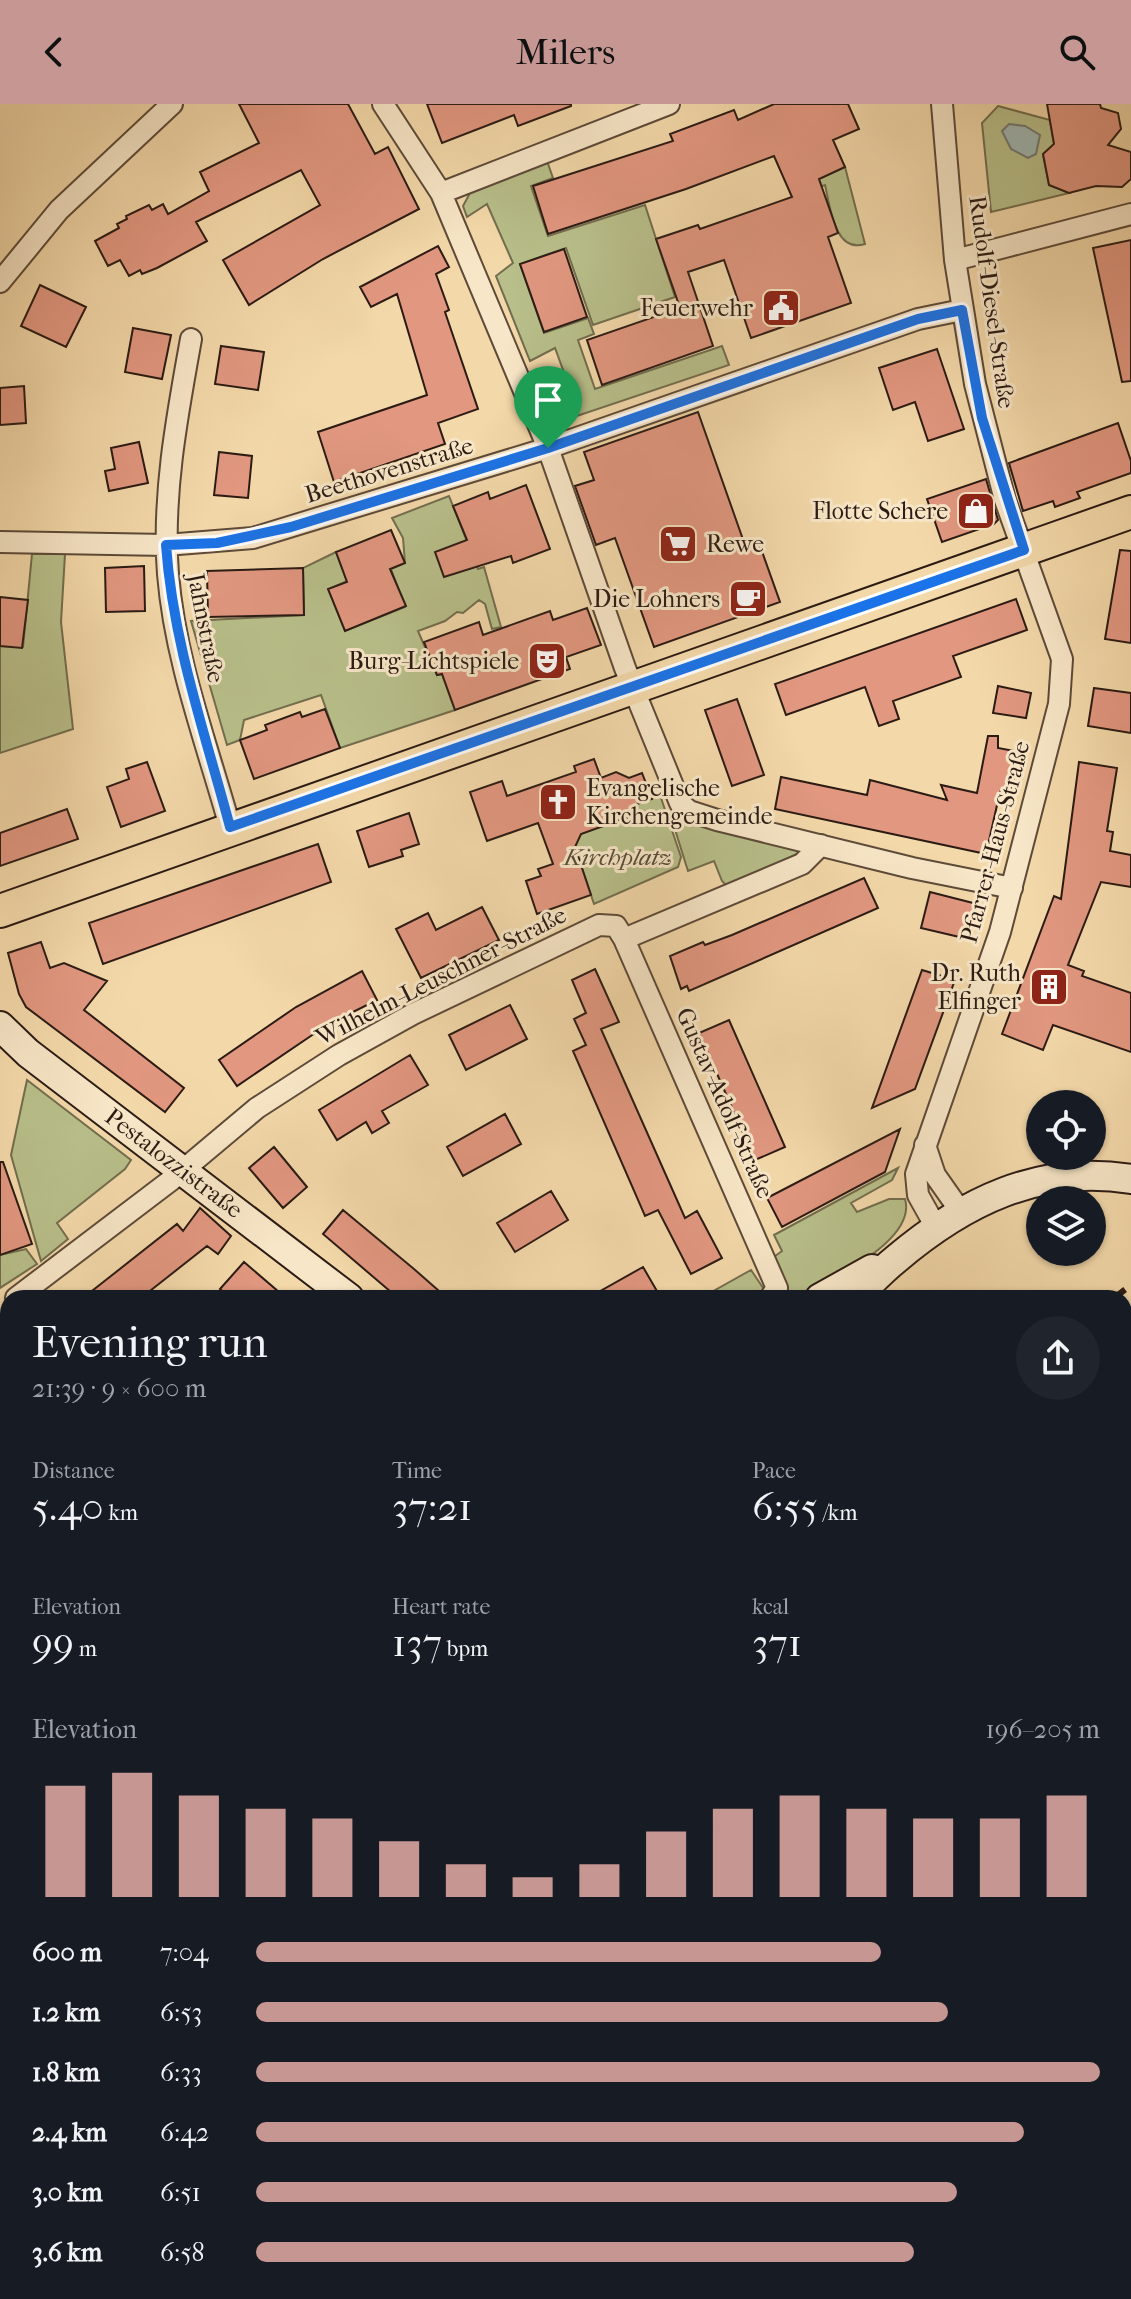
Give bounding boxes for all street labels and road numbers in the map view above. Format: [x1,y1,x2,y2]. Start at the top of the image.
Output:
street label: Rudolf-Diesel-Straße [963,194,1021,410]
street label: Beethovenstraße [302,431,476,509]
street label: Jahnstraße [181,569,230,685]
street label: Pfarrer-Haus-Straße [955,738,1035,946]
street label: Wilhelm-Leuschner-Straße [310,901,571,1052]
street label: Gustav-Adolf-Straße [670,1003,780,1203]
street label: Pestalozzistraße [100,1102,248,1224]

